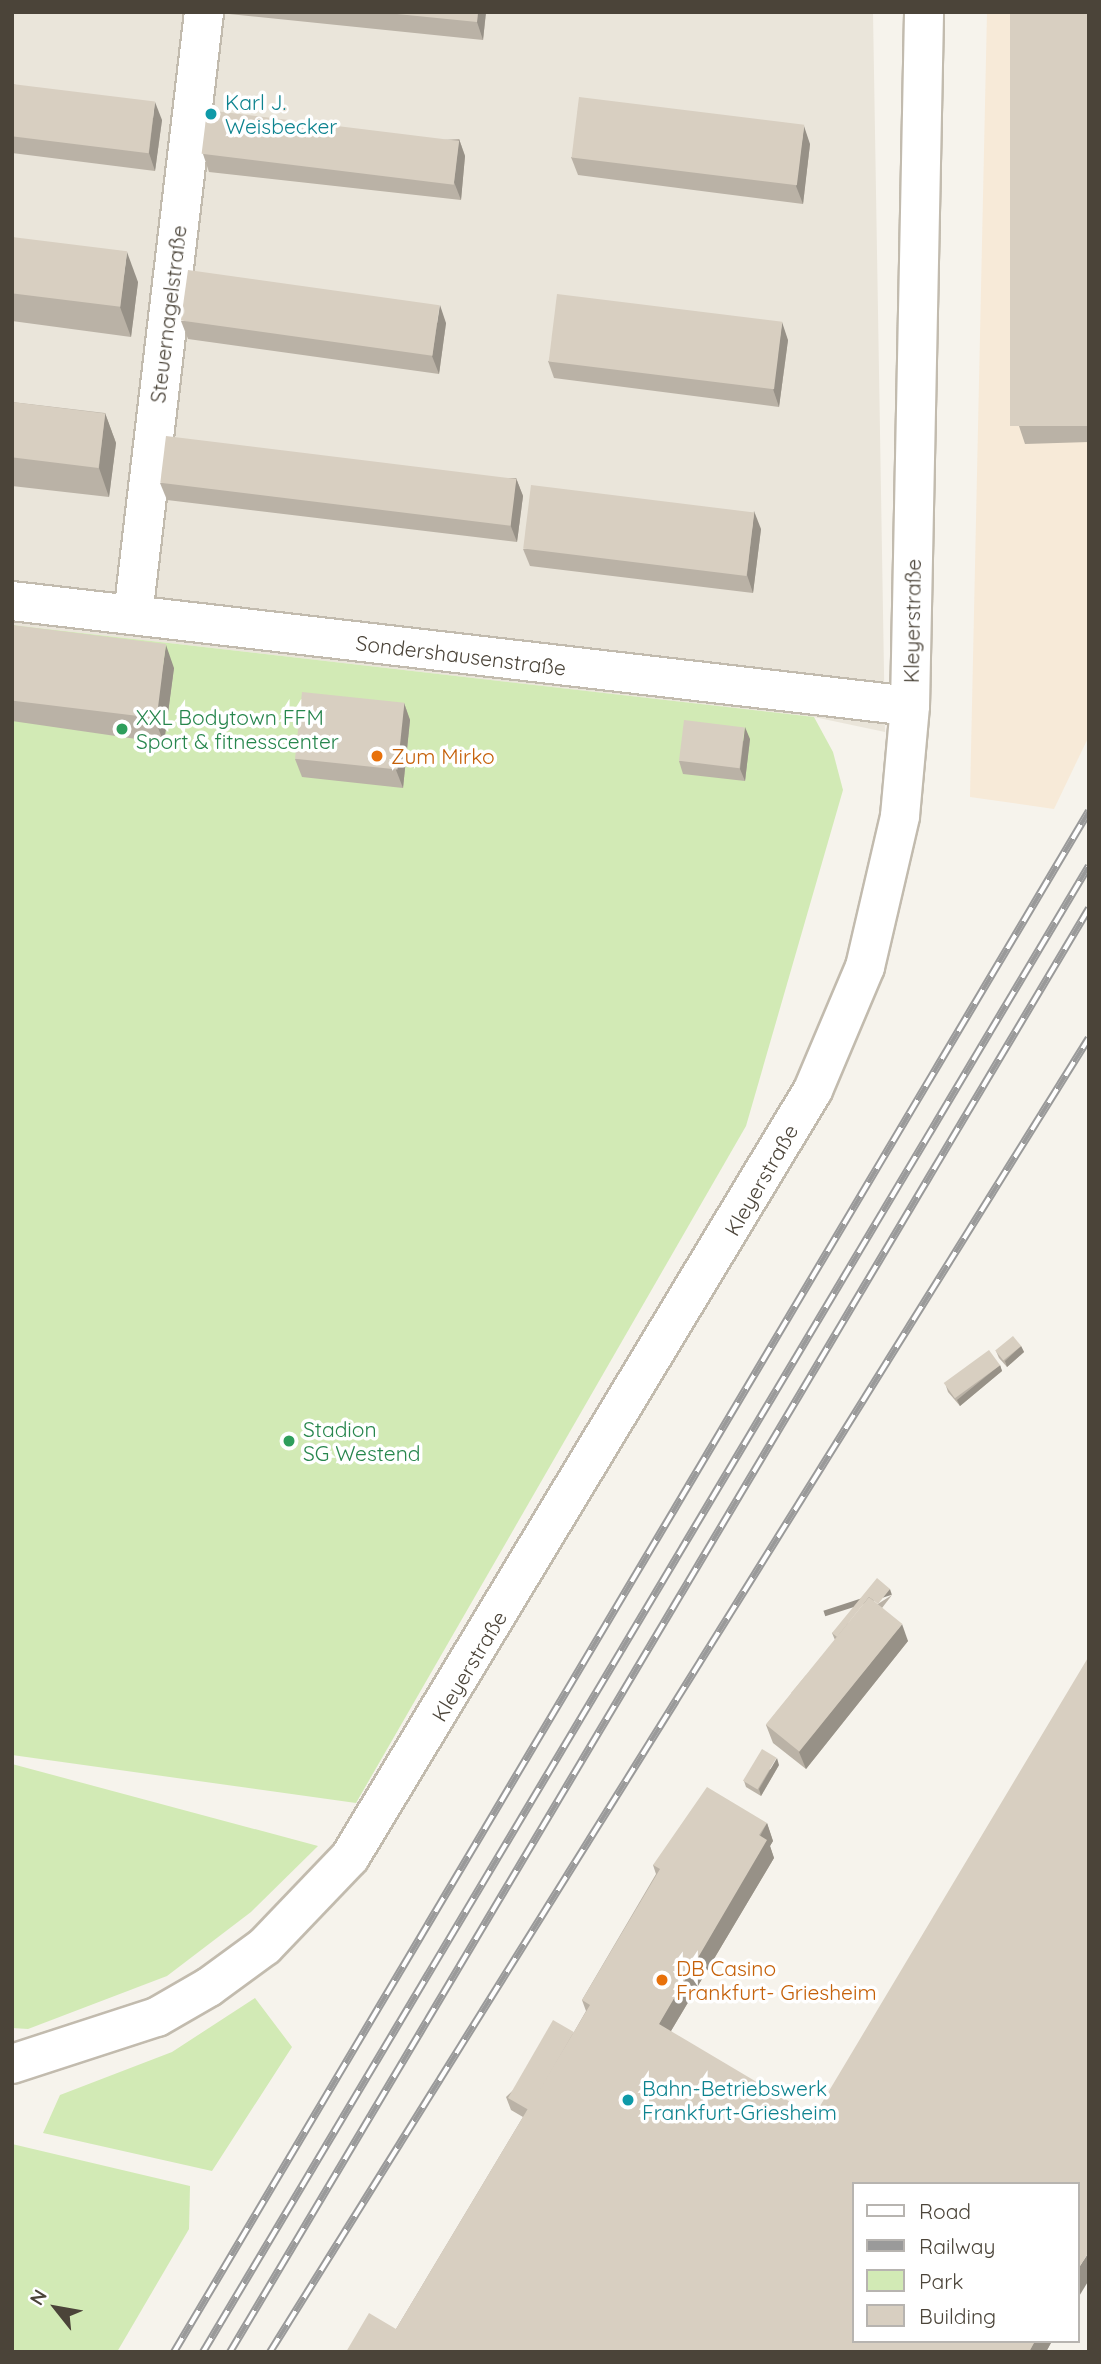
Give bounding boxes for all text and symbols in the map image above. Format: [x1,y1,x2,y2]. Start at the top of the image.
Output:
place label: Karl J. Weisbecker [225,89,337,139]
marker: Karl J. Weisbecker [203,106,219,122]
street label: Steuernagelstraße [145,224,191,404]
street label: Kleyerstraße [898,559,926,683]
street label: Sondershausenstraße [354,630,568,680]
place label: XXL Bodytown FFM Sport & fitnesscenter [136,704,339,754]
marker: XXL Bodytown FFM Sport & fitnesscenter [114,721,130,737]
place label: Zum Mirko [391,743,495,769]
marker: Zum Mirko [369,748,385,764]
street label: Kleyerstraße [719,1120,803,1240]
place label: Stadion SG Westend [303,1416,421,1466]
marker: Stadion SG Westend [281,1433,297,1449]
street label: Kleyerstraße [426,1606,512,1726]
place label: DB Casino Frankfurt- Griesheim [676,1955,877,2005]
marker: DB Casino Frankfurt- Griesheim [654,1972,670,1988]
place label: Bahn-Betriebswerk Frankfurt-Griesheim [642,2075,837,2125]
marker: Bahn-Betriebswerk Frankfurt-Griesheim [620,2092,636,2108]
legend [852,2182,1080,2343]
text: Road [919,2198,971,2224]
text: Railway [919,2233,995,2259]
text: Park [919,2268,963,2294]
north arrow [21,2273,91,2343]
text: N [24,2285,52,2309]
text: Building [919,2303,996,2329]

